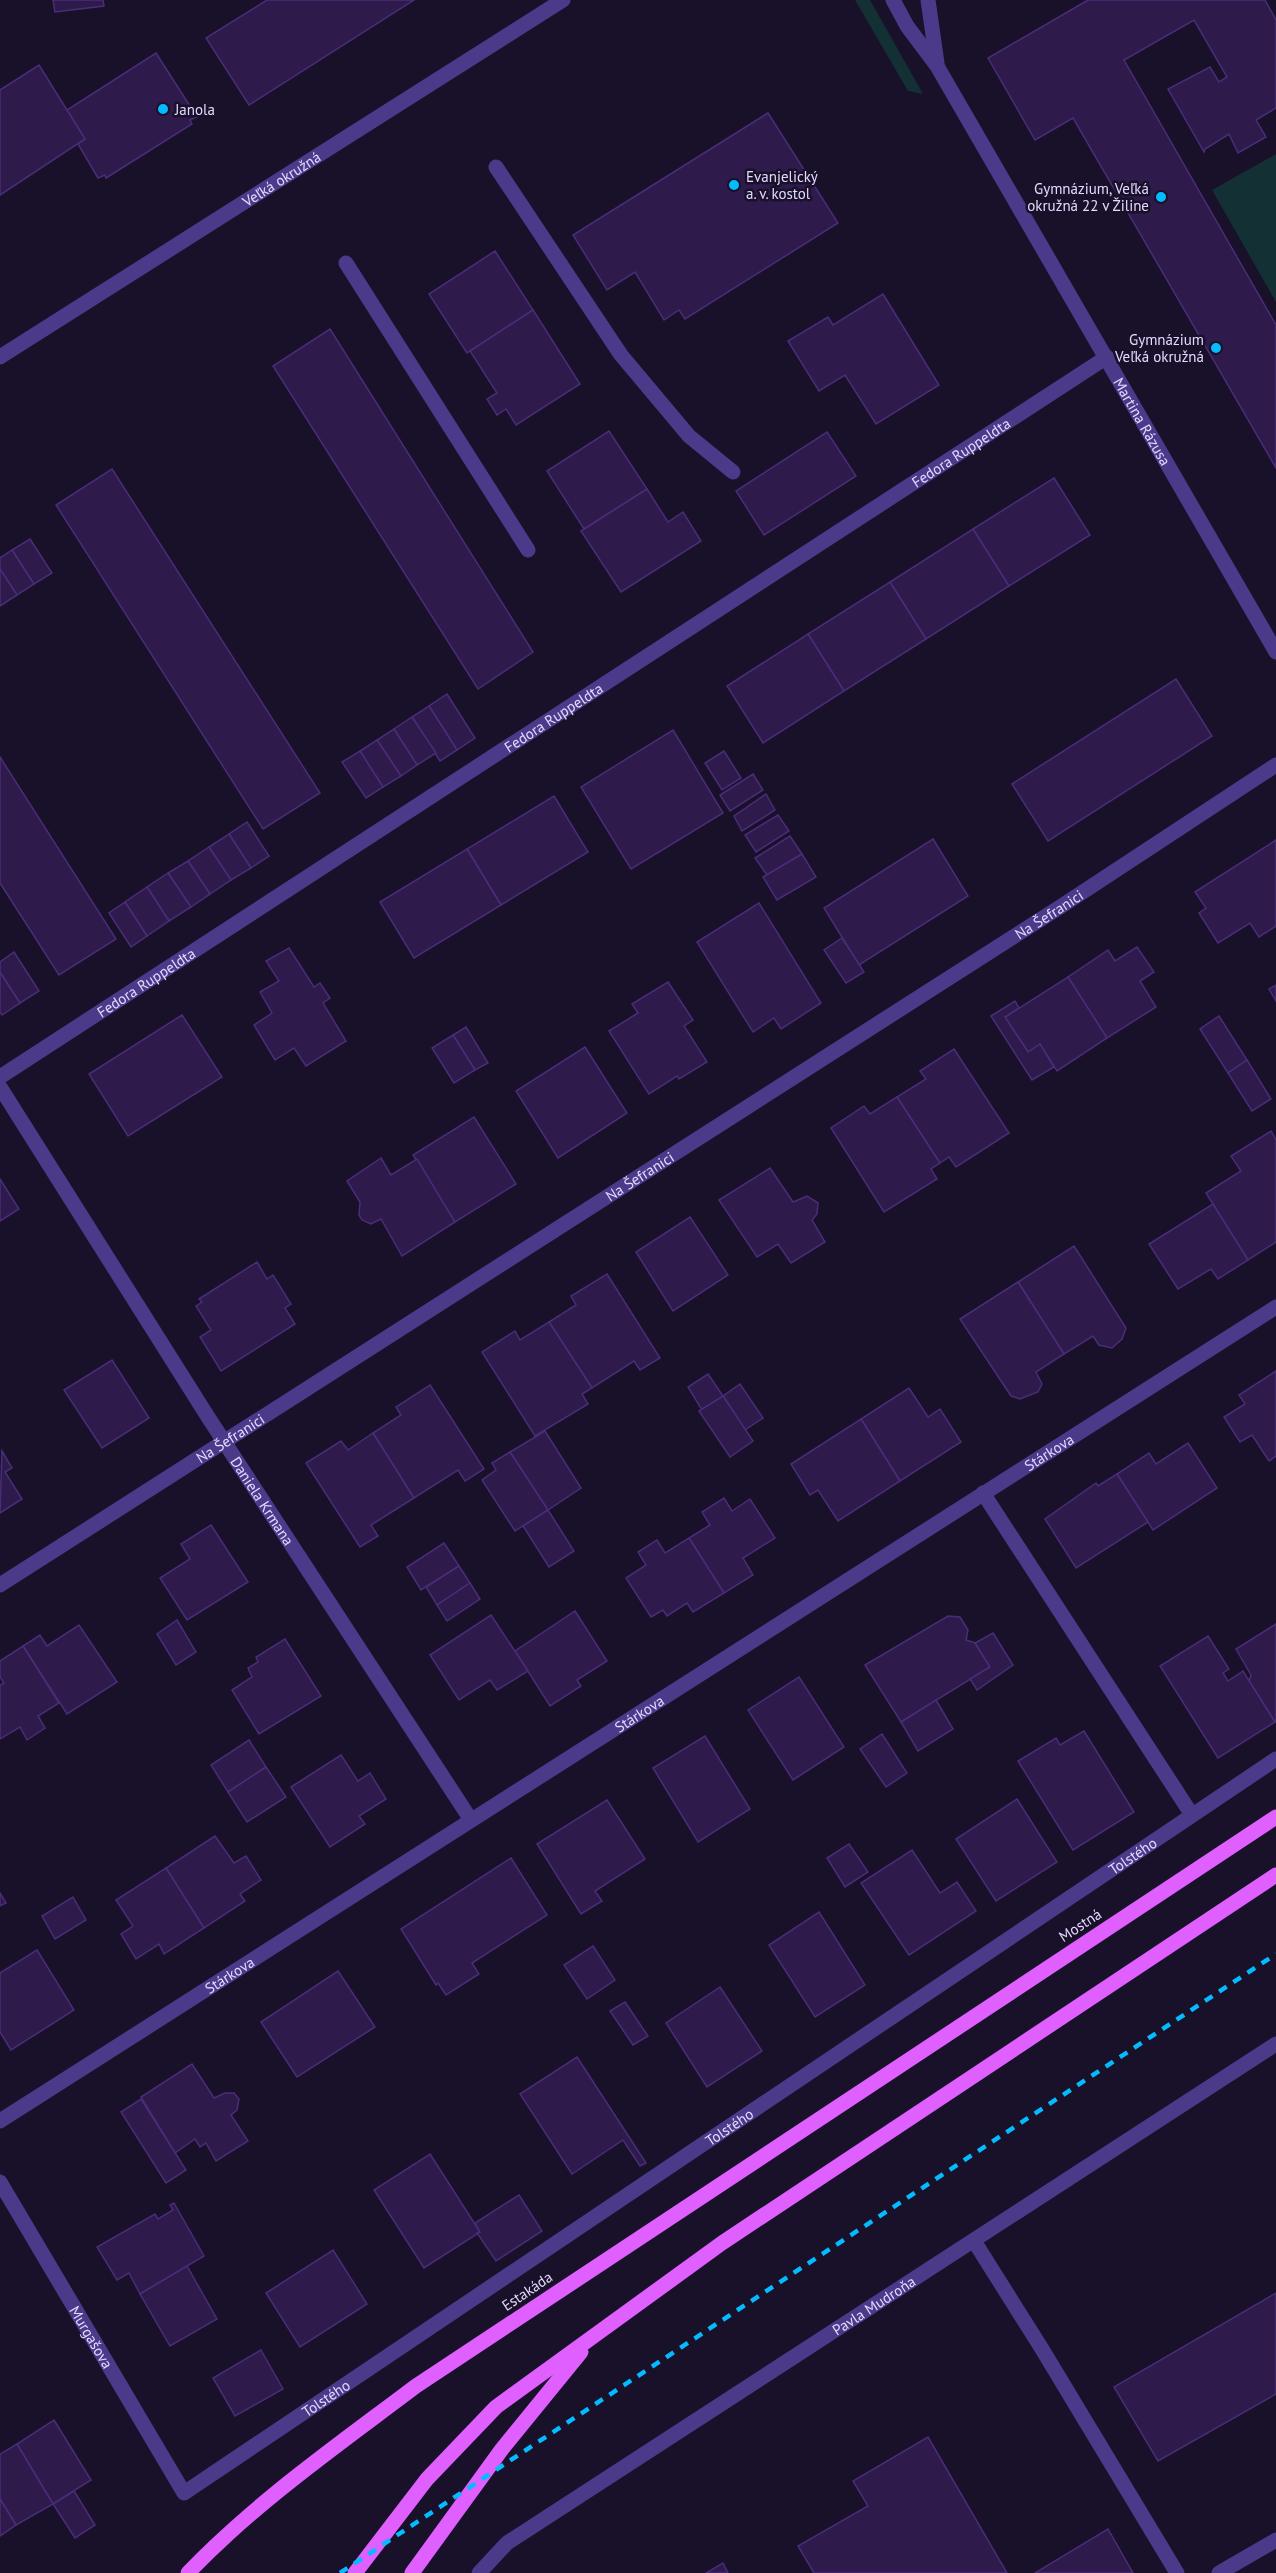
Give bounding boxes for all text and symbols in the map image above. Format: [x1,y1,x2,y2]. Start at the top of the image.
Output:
place label: Janola [174,100,215,119]
marker: Janola [156,102,170,116]
street label: Veľká okružná [238,147,324,211]
place label: Evanjelický a. v. kostol [746,167,818,203]
marker: Evanjelický a. v. kostol [727,178,741,192]
place label: Gymnázium, Veľká okružná 22 v Žiline [1027,179,1149,215]
marker: Gymnázium, Veľká okružná 22 v Žiline [1154,190,1168,204]
place label: Gymnázium Veľká okružná [1114,330,1204,366]
marker: Gymnázium Veľká okružná [1209,341,1223,355]
street label: Martina Rázusa [1110,374,1175,469]
street label: Fedora Ruppeldta [908,413,1014,491]
street label: Fedora Ruppeldta [500,678,606,756]
street label: Na Šefranici [1011,885,1087,943]
street label: Fedora Ruppeldta [93,943,199,1021]
street label: Na Šefranici [602,1147,677,1205]
street label: Na Šefranici [192,1409,268,1467]
street label: Stárkova [1020,1429,1077,1475]
street label: Daniela Krmana [227,1453,298,1549]
street label: Stárkova [611,1690,667,1736]
street label: Tolstého [1105,1833,1160,1879]
street label: Mostná [1055,1904,1105,1946]
street label: Stárkova [201,1952,258,1998]
street label: Tolstého [701,2104,757,2150]
street label: Estakáda [498,2267,556,2315]
street label: Pavla Mudroňa [828,2271,919,2339]
street label: Murgašova [66,2302,118,2372]
street label: Tolstého [298,2375,353,2421]

